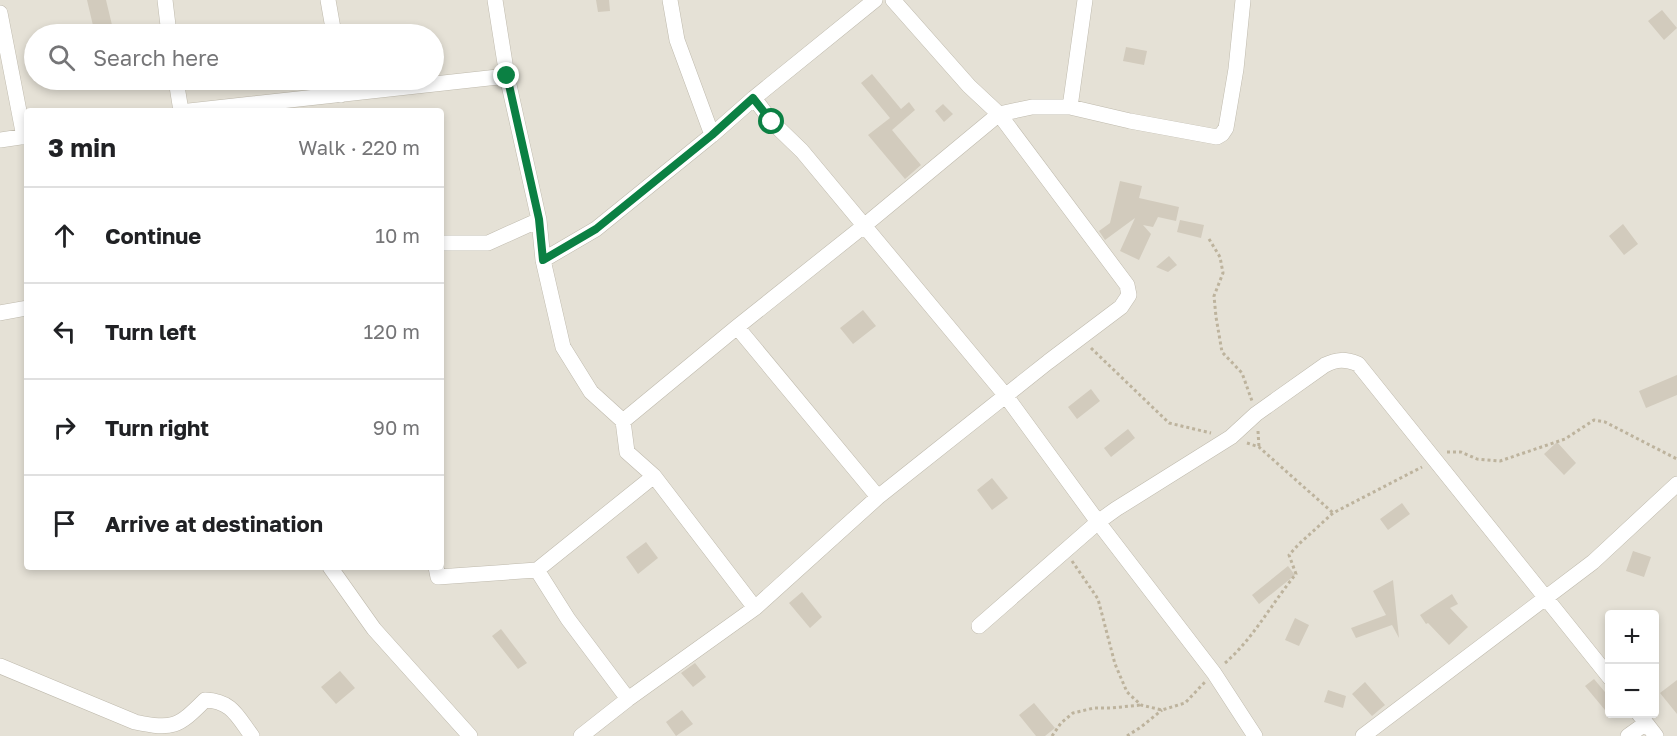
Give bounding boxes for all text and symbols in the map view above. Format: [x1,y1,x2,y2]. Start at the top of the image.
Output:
search box [24,24,444,90]
icon: search [45,41,78,74]
text: Search here [93,44,219,71]
route end [493,62,519,88]
route start [758,108,784,134]
text: 3 min [48,132,116,163]
text: Walk · 220 m [298,135,420,159]
icon: ahead [48,219,81,252]
text: Continue [105,222,201,249]
text: 10 m [375,223,420,247]
icon: left [48,315,81,348]
text: Turn left [105,318,196,345]
text: 120 m [364,319,420,343]
icon: right [48,411,81,444]
text: Turn right [105,414,209,441]
text: 90 m [373,415,420,439]
icon: arrive [48,507,81,540]
text: Arrive at destination [105,510,323,537]
map controls [1605,610,1659,718]
button: + [1605,610,1659,664]
button: − [1605,664,1659,718]

